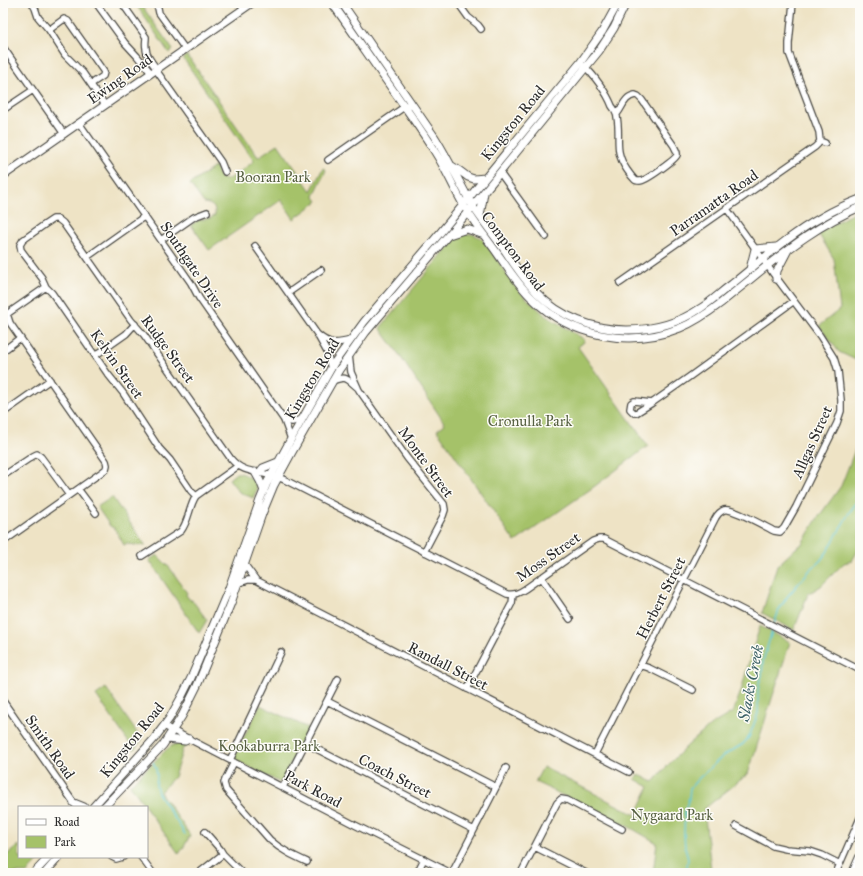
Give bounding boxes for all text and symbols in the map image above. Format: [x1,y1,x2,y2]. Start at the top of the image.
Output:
street label: Ewing Road [84,50,156,108]
street label: Kingston Road [477,81,549,164]
street label: Parramatta Road [667,166,762,240]
park label: Booran Park [235,168,311,186]
street label: Compton Road [477,208,549,294]
street label: Southgate Drive [156,218,228,312]
street label: Rudge Street [137,311,199,387]
street label: Kelvin Street [87,326,148,403]
street label: Kingston Road [281,335,344,423]
street label: Allgas Street [788,402,836,482]
park label: Cronulla Park [488,412,572,430]
street label: Monte Street [394,423,458,501]
street label: Moss Street [512,528,584,586]
street label: Herbert Street [633,553,690,642]
street label: Randall Street [405,638,492,694]
water label: Slacks Creek [734,643,767,724]
street label: Kingston Road [96,698,168,781]
street label: Smith Road [21,711,79,783]
park label: Kookaburra Park [218,737,320,755]
street label: Coach Street [356,750,435,802]
street label: Park Road [281,766,345,812]
legend [18,806,148,858]
park label: Nygaard Park [631,806,713,824]
text: Road [54,815,80,829]
text: Park [54,835,76,849]

